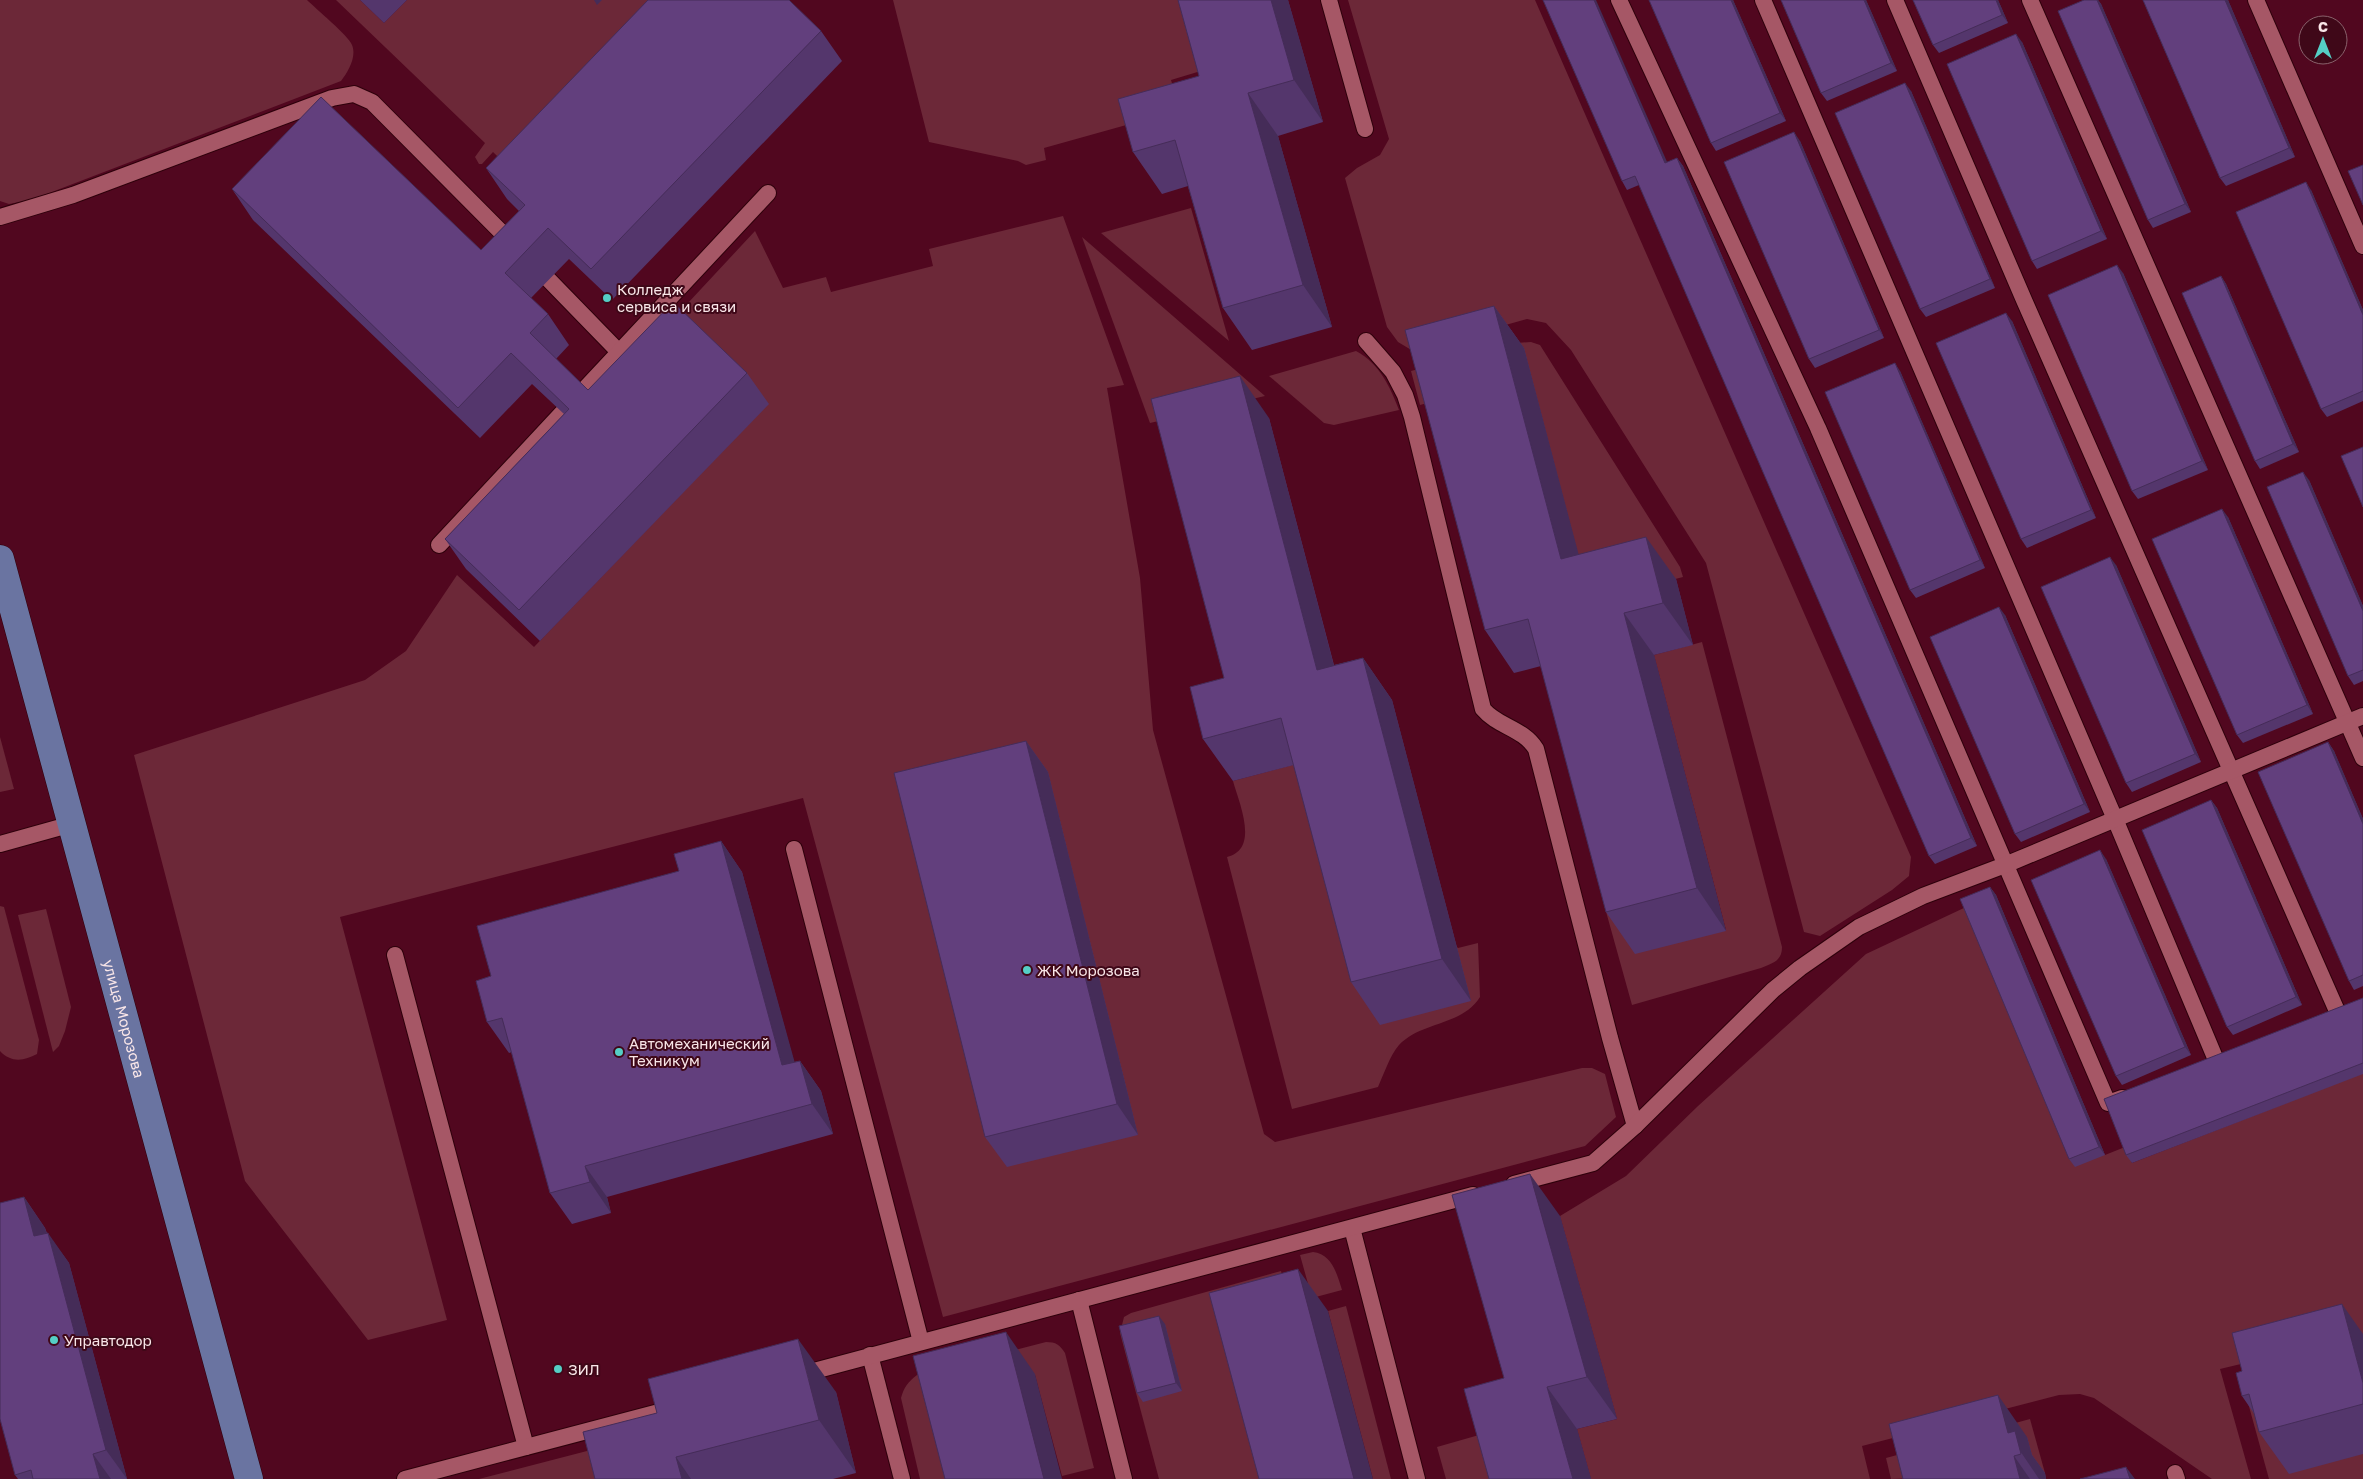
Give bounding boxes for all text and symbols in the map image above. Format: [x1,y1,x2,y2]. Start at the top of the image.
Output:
north arrow [2298,15,2348,65]
text: С [2318,18,2328,35]
place label: Колледж сервиса и связи [617,280,736,315]
marker: Колледж сервиса и связи [601,292,613,304]
street label: улица Морозова [100,957,149,1080]
place label: ЖК Морозова [1037,961,1140,979]
marker: ЖК Морозова [1021,964,1033,976]
place label: Автомеханический Техникум [629,1034,770,1069]
marker: Автомеханический Техникум [613,1046,625,1058]
place label: Управтодор [64,1331,152,1349]
marker: Управтодор [48,1334,60,1346]
place label: ЗИЛ [568,1360,600,1378]
marker: ЗИЛ [552,1363,564,1375]

